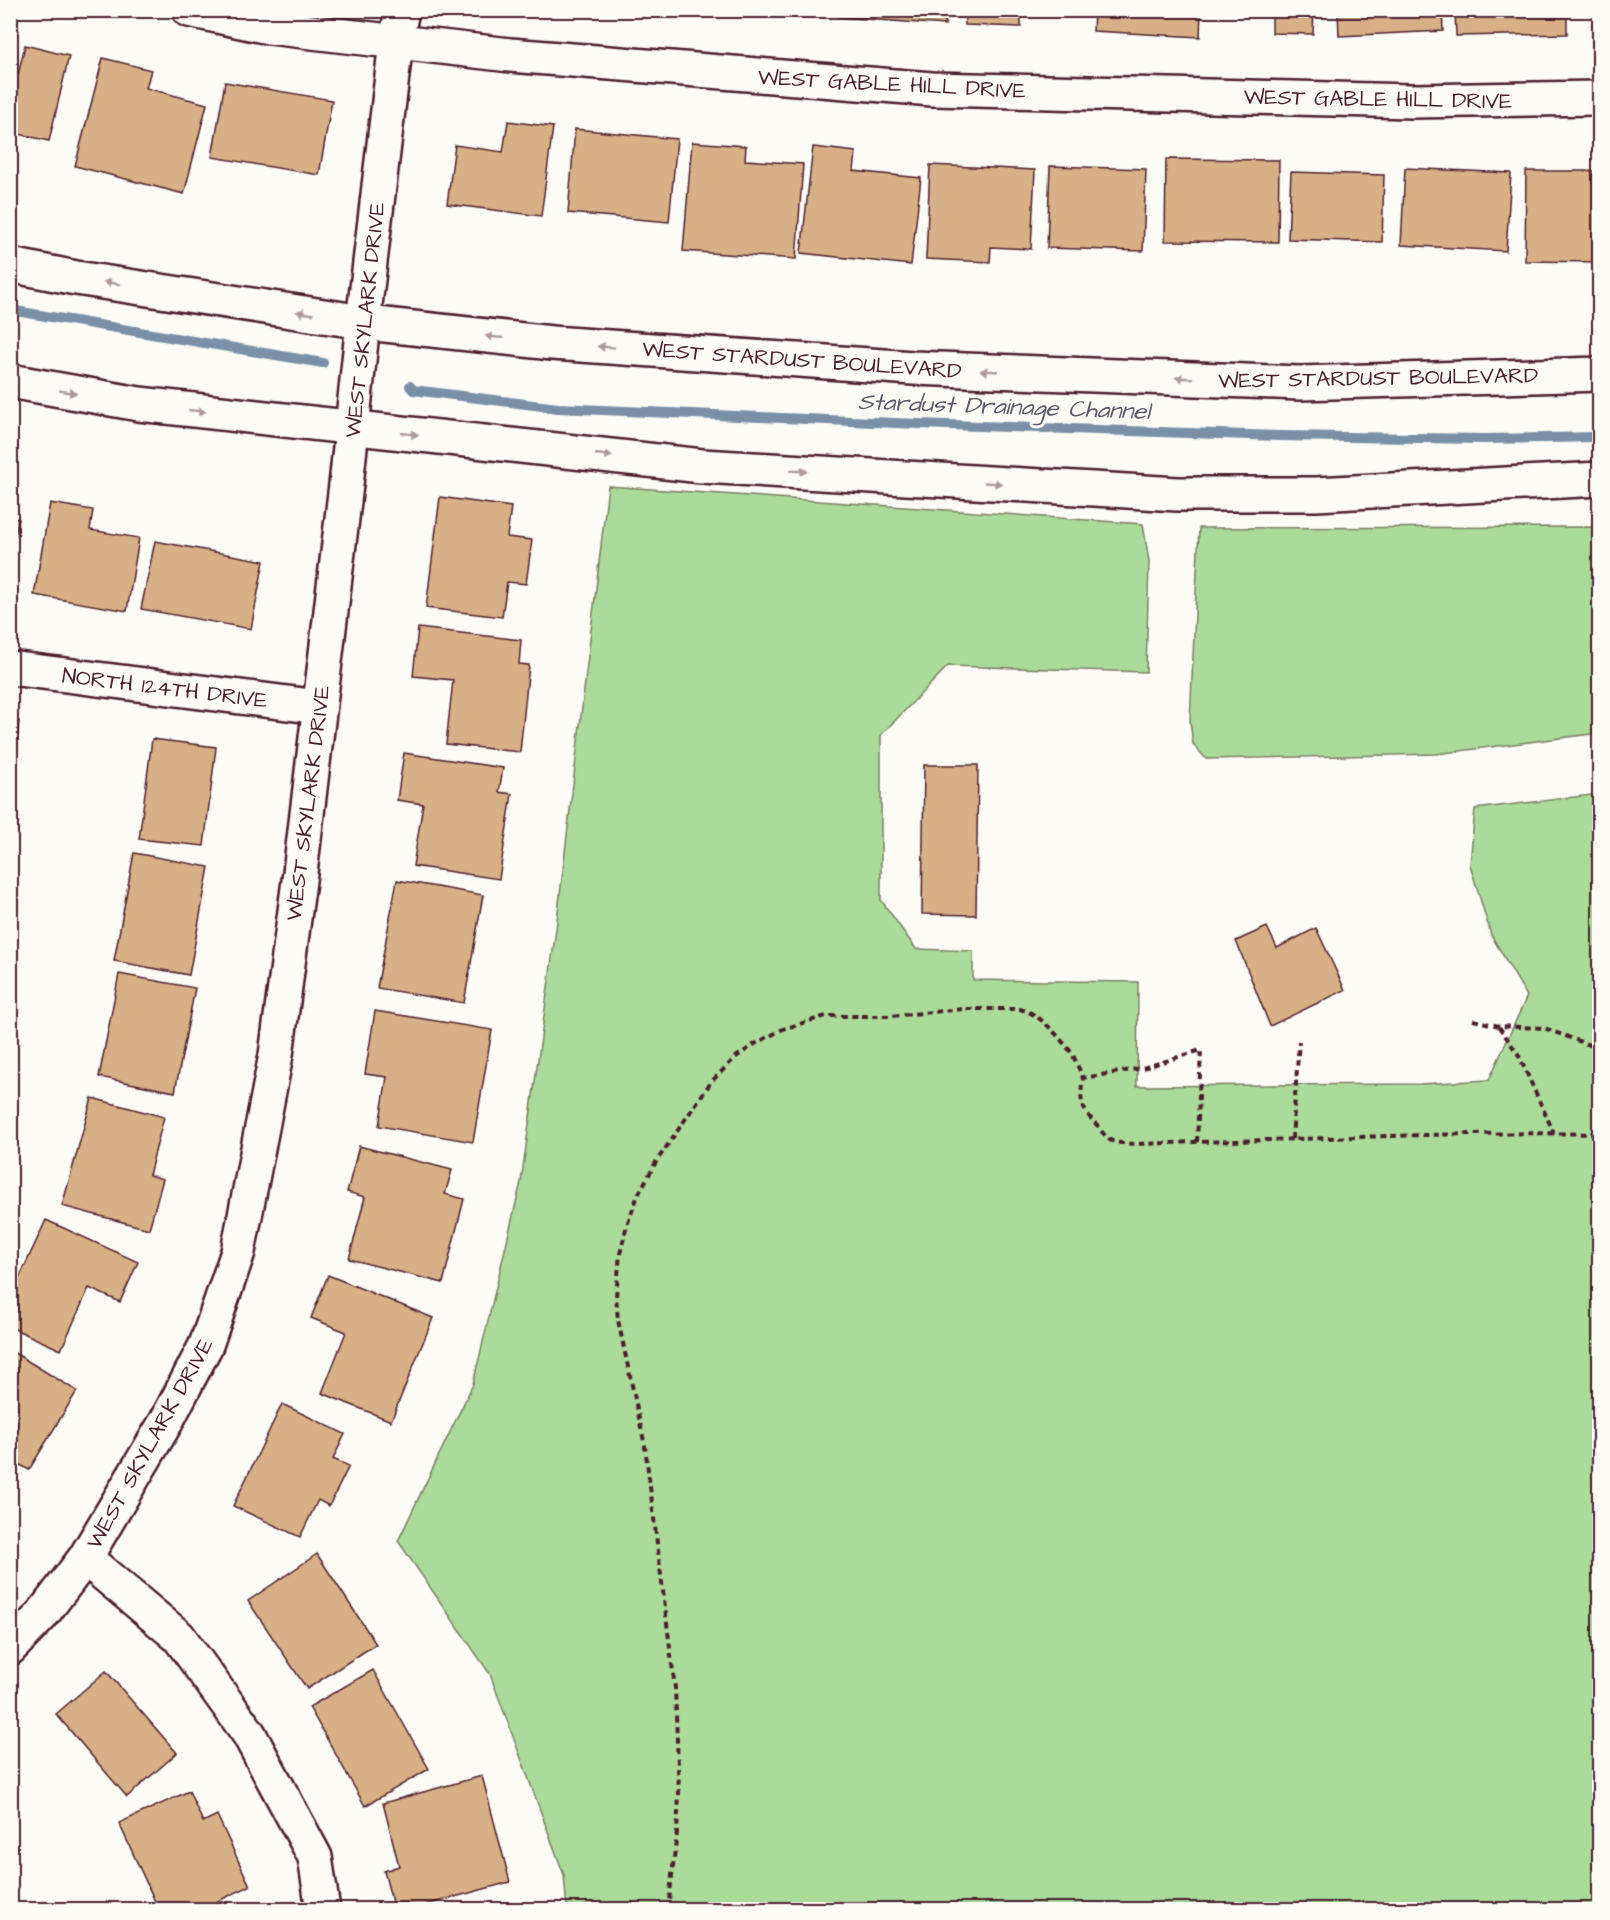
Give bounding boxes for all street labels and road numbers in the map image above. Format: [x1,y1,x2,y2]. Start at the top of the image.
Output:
street label: WEST GABLE HILL DRIVE [757,62,1027,107]
street label: WEST GABLE HILL DRIVE [1244,82,1512,117]
street label: WEST SKYLARK DRIVE [338,201,393,440]
street label: WEST STARDUST BOULEVARD [641,334,963,387]
street label: WEST STARDUST BOULEVARD [1218,360,1538,397]
street label: NORTH 124TH DRIVE [61,661,269,716]
street label: WEST SKYLARK DRIVE [279,684,338,923]
street label: WEST SKYLARK DRIVE [79,1333,221,1555]

